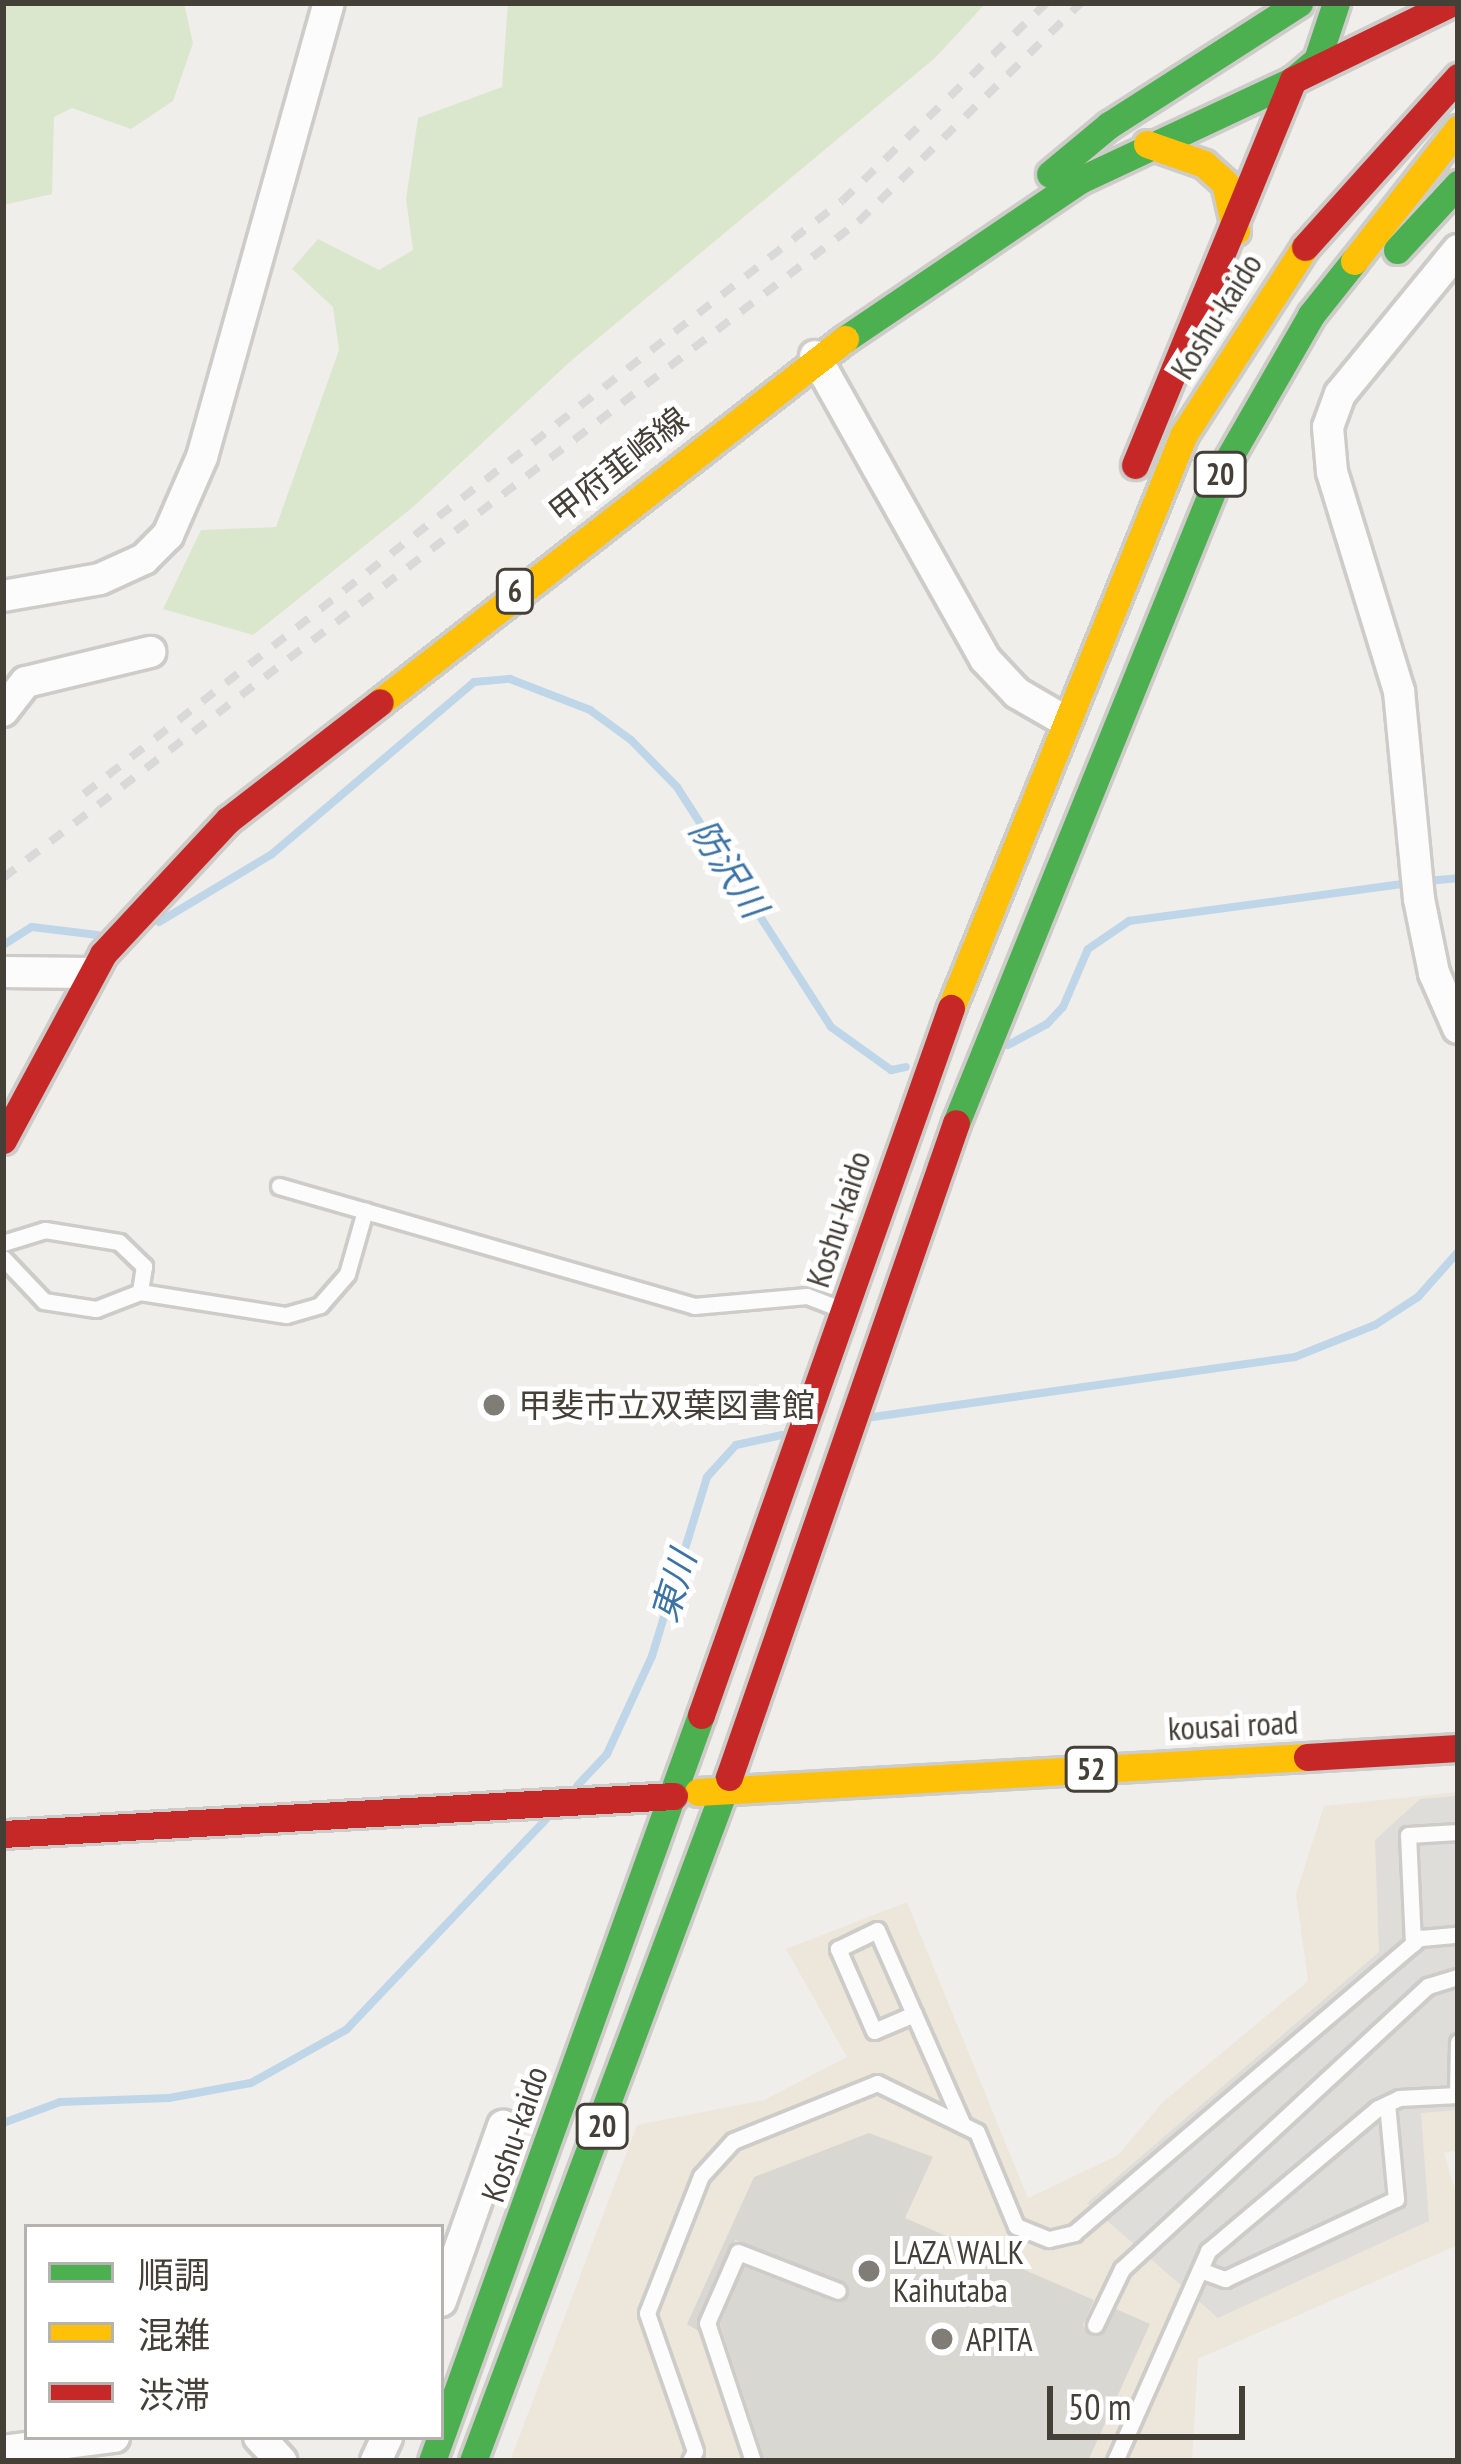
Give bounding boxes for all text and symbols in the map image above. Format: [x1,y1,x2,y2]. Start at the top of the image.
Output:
street label: Koshu-kaido [1162,246,1270,386]
street label: 甲府韮崎線 [541,399,695,531]
road number: 20 [1193,450,1247,498]
road number: 6 [494,567,536,615]
water label: 防沢川 [681,811,777,925]
street label: Koshu-kaido [797,1146,879,1292]
place label: 甲斐市立双葉図書館 [518,1385,815,1425]
marker: 甲斐市立双葉図書館 [481,1392,507,1418]
water label: 東川 [642,1545,704,1627]
street label: kousai road [1167,1702,1299,1748]
road number: 52 [1064,1745,1118,1793]
street label: Koshu-kaido [472,2061,556,2207]
road number: 20 [575,2102,629,2150]
legend [24,2224,444,2440]
place label: LAZA WALK Kaihutaba [893,2232,1026,2310]
text: 順調 [138,2251,210,2298]
marker: LAZA WALK Kaihutaba [856,2258,882,2284]
text: 混雑 [138,2311,210,2358]
place label: APITA [966,2319,1033,2359]
marker: APITA [929,2326,955,2352]
scale bar [1053,2362,1251,2436]
text: 渋滞 [138,2371,210,2418]
text: 50 m [1068,2383,1131,2430]

